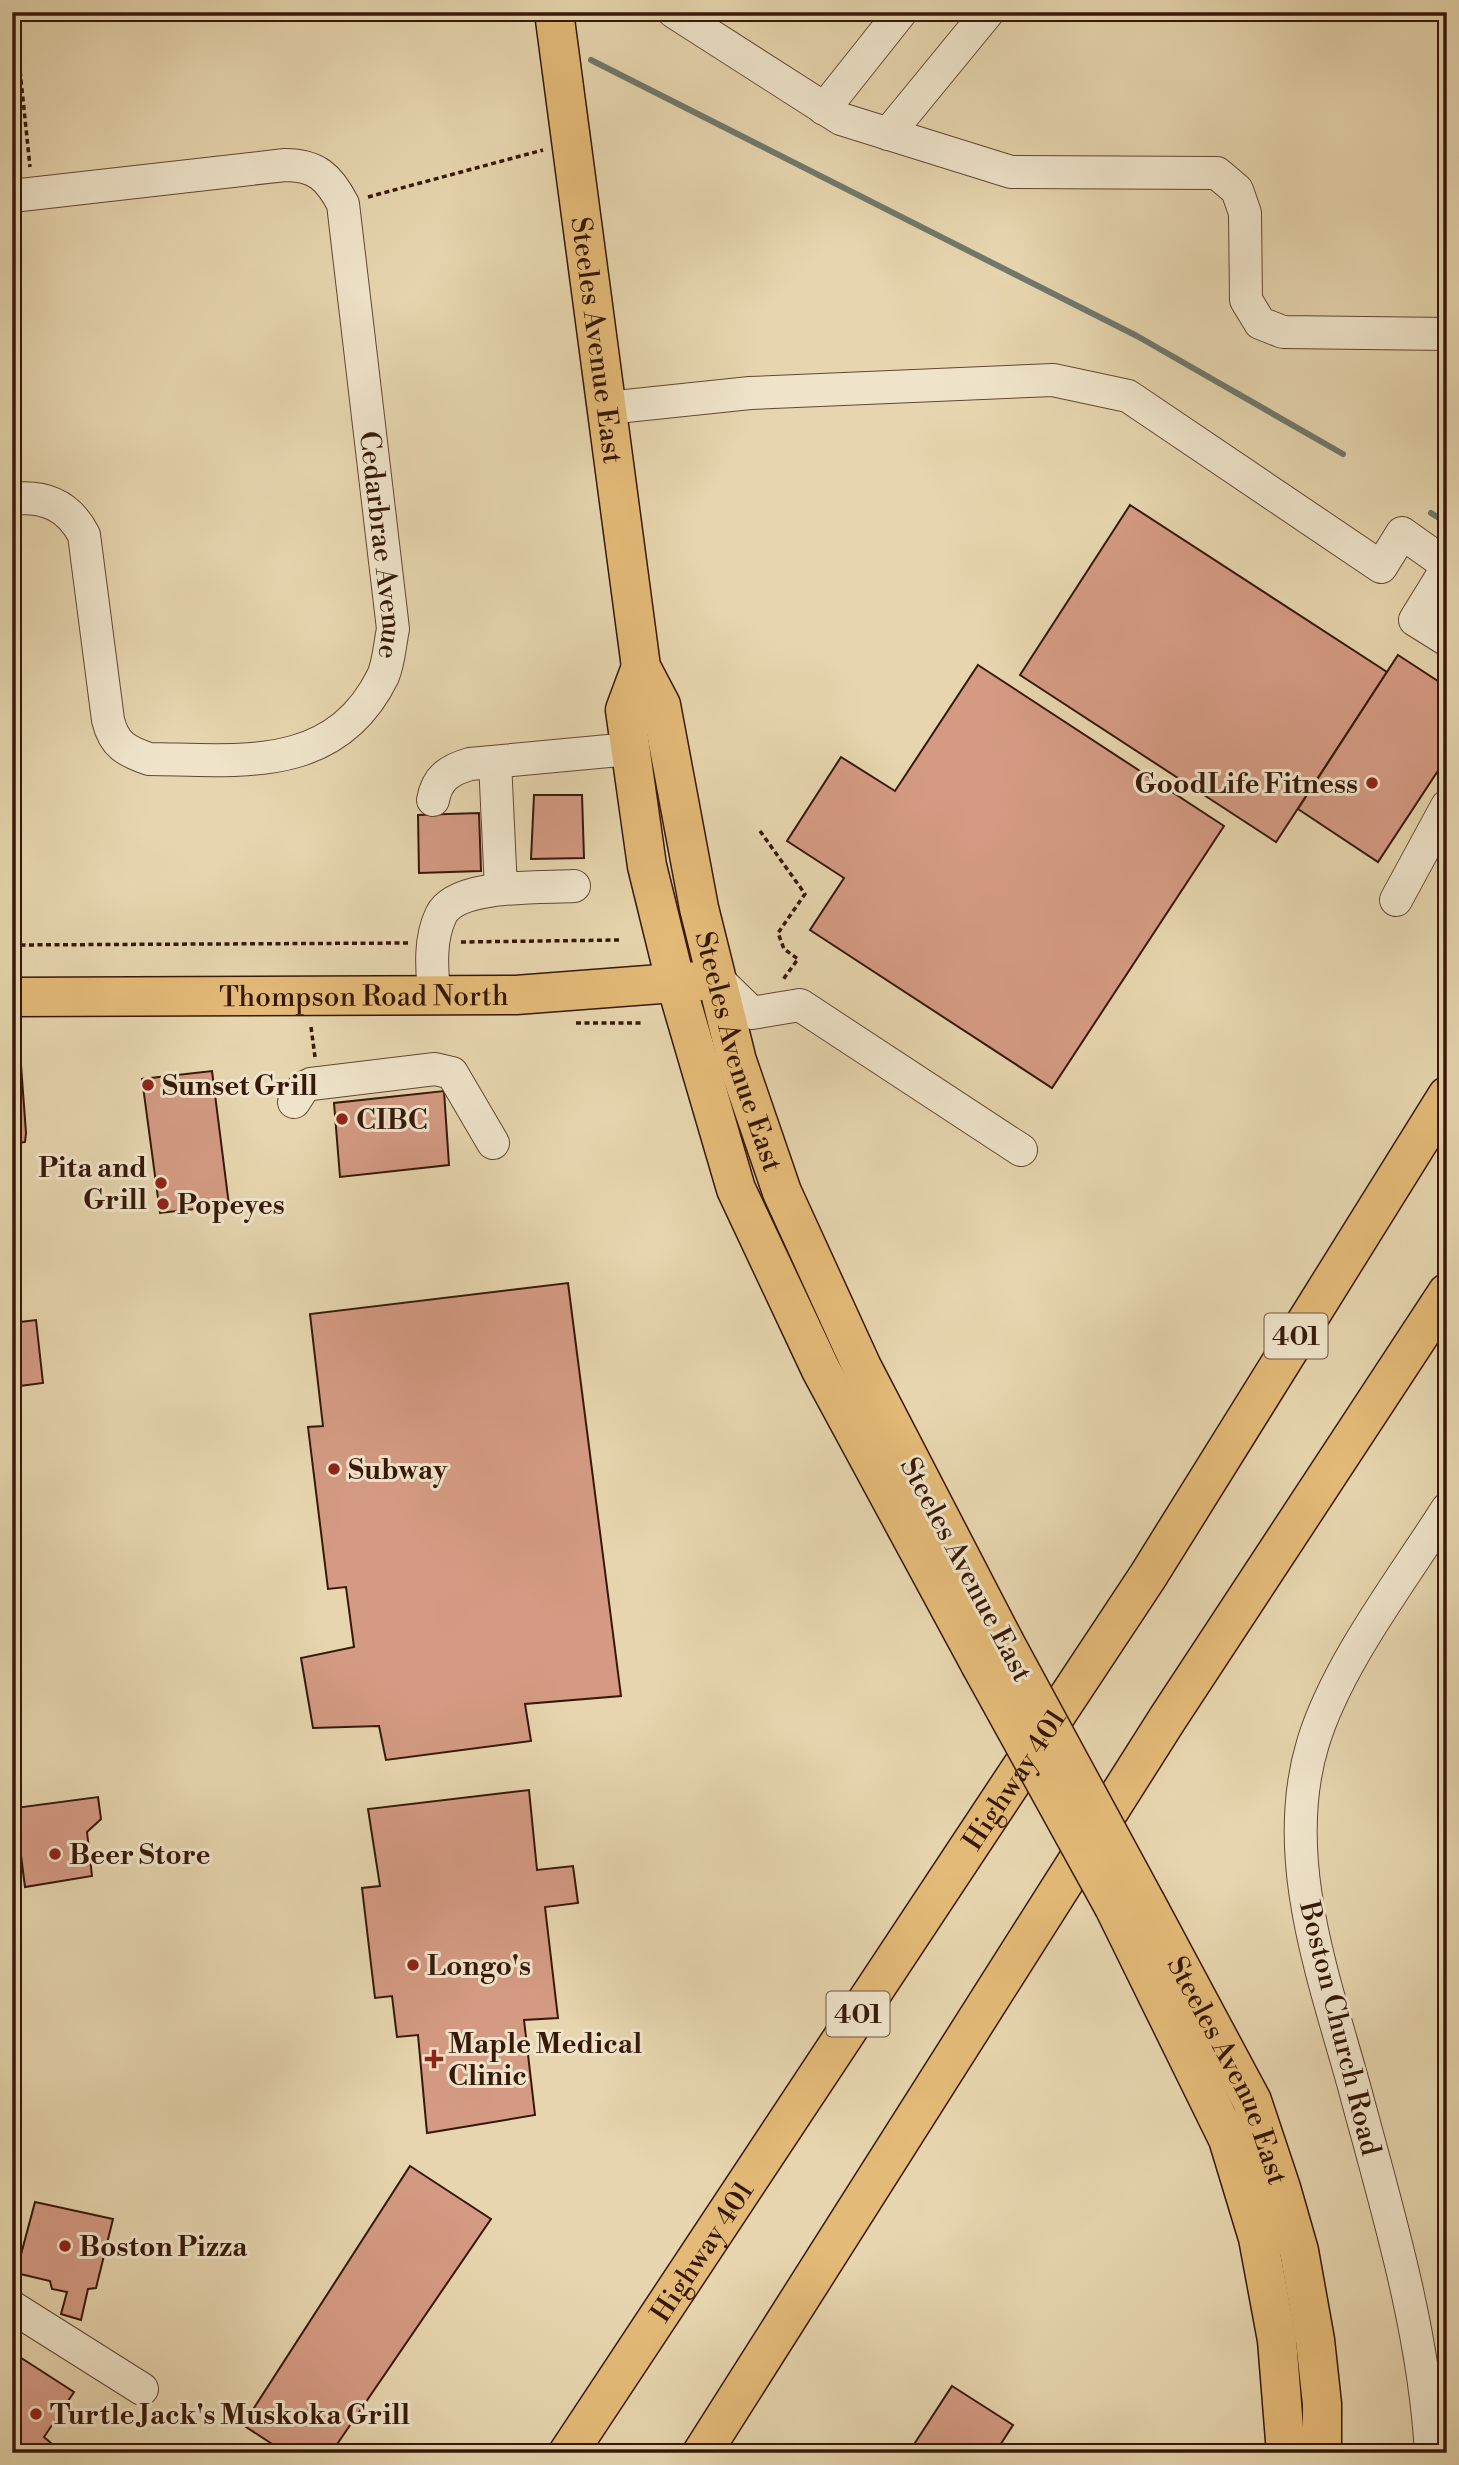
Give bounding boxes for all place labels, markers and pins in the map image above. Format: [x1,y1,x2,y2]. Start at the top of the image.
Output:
place label: GoodLife Fitness [1134,767,1358,802]
marker: GoodLife Fitness [1364,775,1380,791]
place label: Sunset Grill [162,1069,318,1104]
marker: Sunset Grill [140,1077,156,1093]
place label: CIBC [356,1103,428,1138]
marker: CIBC [334,1111,350,1127]
place label: Pita and Grill [38,1151,147,1218]
marker: Pita and Grill [153,1175,169,1191]
place label: Popeyes [177,1188,285,1223]
marker: Popeyes [155,1196,171,1212]
place label: Subway [348,1453,448,1488]
marker: Subway [326,1461,342,1477]
place label: Beer Store [69,1838,211,1873]
marker: Beer Store [47,1846,63,1862]
place label: Longo's [427,1949,531,1984]
marker: Longo's [405,1957,421,1973]
place label: Maple Medical Clinic [448,2027,642,2094]
marker: Maple Medical Clinic [426,2051,442,2067]
place label: Boston Pizza [79,2230,248,2265]
marker: Boston Pizza [57,2238,73,2254]
place label: Turtle Jack's Muskoka Grill [50,2398,410,2433]
marker: Turtle Jack's Muskoka Grill [28,2406,44,2422]

